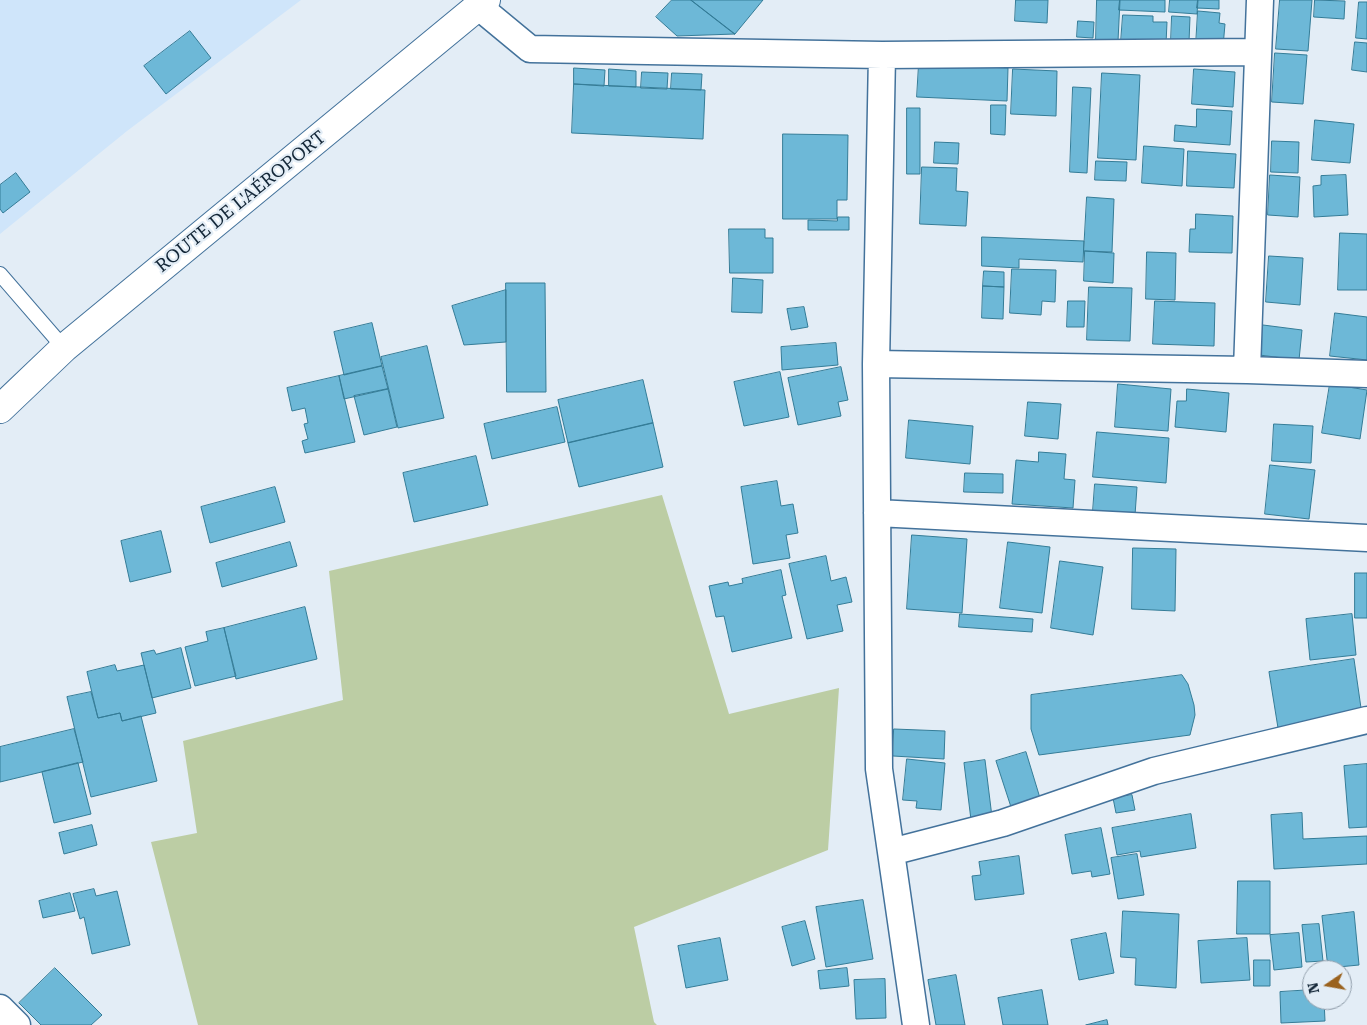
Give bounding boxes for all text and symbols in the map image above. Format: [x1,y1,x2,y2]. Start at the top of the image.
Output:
street label: ROUTE DE L'AÉROPORT [152,127,330,277]
north arrow [1302,960,1352,1010]
text: N [1304,981,1322,995]

